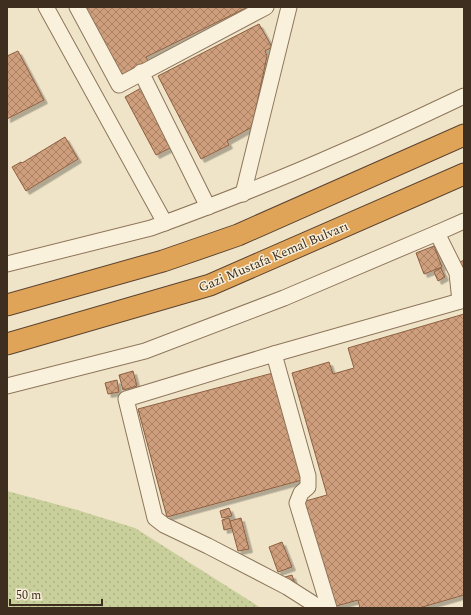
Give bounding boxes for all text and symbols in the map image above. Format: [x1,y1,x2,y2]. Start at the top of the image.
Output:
street label: Gazi Mustafa Kemal Bulvarı [195,216,352,298]
scale bar [10,581,102,607]
text: 50 m [16,586,41,605]

